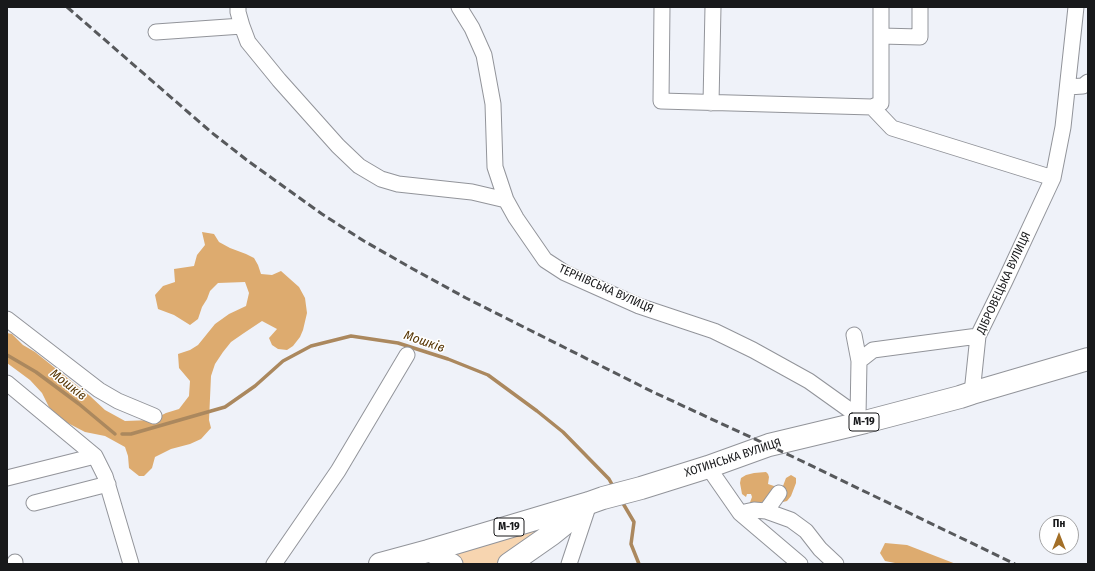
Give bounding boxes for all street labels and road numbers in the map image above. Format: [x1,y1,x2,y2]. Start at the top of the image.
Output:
street label: ДІБРОВЕЦЬКА ВУЛИЦЯ [974,230,1034,336]
street label: ТЕРНІВСЬКА ВУЛИЦЯ [556,262,656,316]
road number: М-19 [849,413,879,431]
street label: ХОТИНСЬКА ВУЛИЦЯ [683,436,783,480]
road number: М-19 [494,518,524,536]

